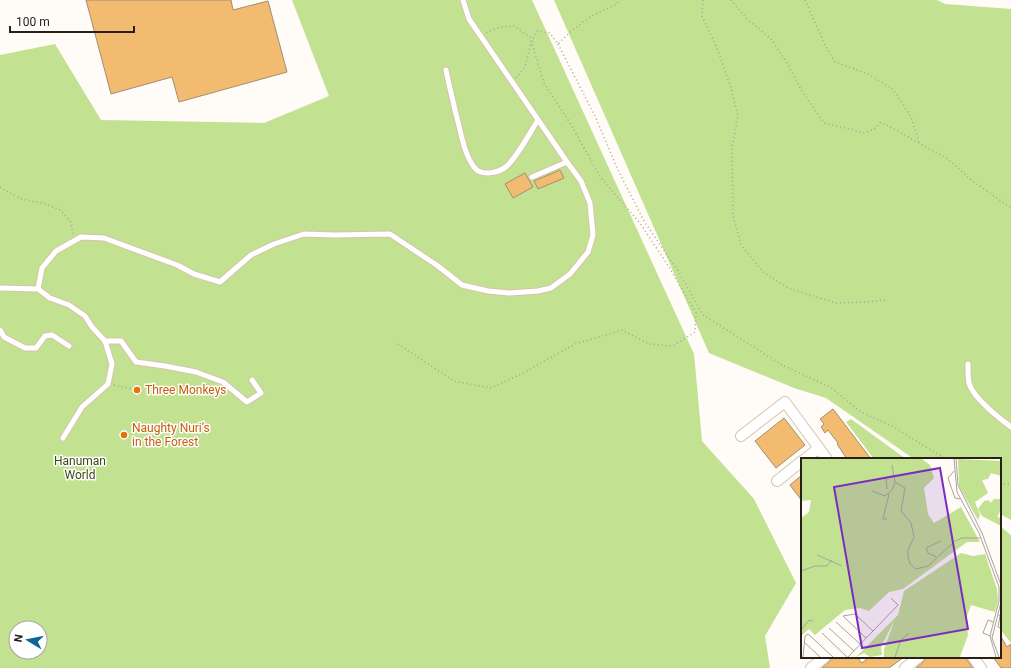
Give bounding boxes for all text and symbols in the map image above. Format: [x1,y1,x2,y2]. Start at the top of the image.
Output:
scale bar [10,8,134,34]
text: 100 m [16,15,50,29]
place label: Three Monkeys [145,383,227,397]
marker: Three Monkeys [132,385,142,395]
place label: Naughty Nuri’s in the Forest [132,421,210,449]
marker: Naughty Nuri’s in the Forest [119,430,129,440]
park label: Hanuman World [54,454,106,482]
inset map [801,458,1001,658]
north arrow [8,620,48,660]
text: N [12,633,26,643]

